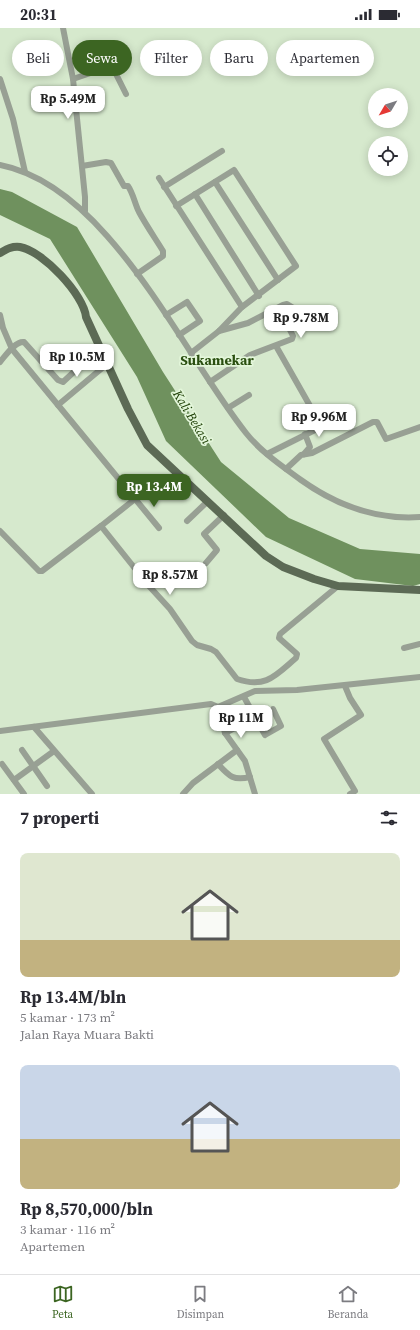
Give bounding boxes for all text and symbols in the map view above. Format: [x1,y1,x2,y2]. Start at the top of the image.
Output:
text: 20:31 [20,4,57,25]
chip: Beli [12,40,64,76]
chip: Sewa [72,40,132,76]
chip: Filter [140,40,202,76]
chip: Baru [210,40,268,76]
chip: Apartemen [276,40,374,76]
pin: Rp 5.49M [27,86,109,120]
north arrow [368,88,408,128]
map controls [368,88,408,176]
text: Rp 5.49M [40,90,96,107]
button: locate [368,136,408,176]
pin: Rp 9.78M [260,305,342,339]
text: Rp 9.78M [273,309,329,326]
pin: Rp 10.5M [36,344,118,378]
text: Rp 10.5M [49,348,105,365]
district label: Sukamekar [180,350,254,370]
water label: Kali Bekasi [169,386,215,447]
pin: Rp 9.96M [278,404,360,438]
text: Rp 9.96M [291,408,347,425]
pin: Rp 13.4M [113,474,195,508]
text: Rp 13.4M [126,478,182,495]
pin: Rp 8.57M [129,562,211,596]
text: Rp 8.57M [142,566,198,583]
pin: Rp 11M [208,705,274,739]
text: Rp 11M [218,709,264,726]
text: 7 properti [20,806,99,830]
icon: filters [378,807,400,829]
icon: home [174,879,246,951]
text: Rp 13.4M/bln [20,985,126,1009]
text: 5 kamar · 173 m² [20,1009,115,1026]
text: Jalan Raya Muara Bakti [20,1026,154,1043]
icon: home [174,1091,246,1163]
text: Rp 8,570,000/bln [20,1197,153,1221]
text: 3 kamar · 116 m² [20,1221,115,1238]
text: Apartemen [20,1238,85,1255]
tab: Peta [52,1283,74,1322]
tab: Disimpan [177,1283,224,1322]
tab: Beranda [327,1283,368,1322]

